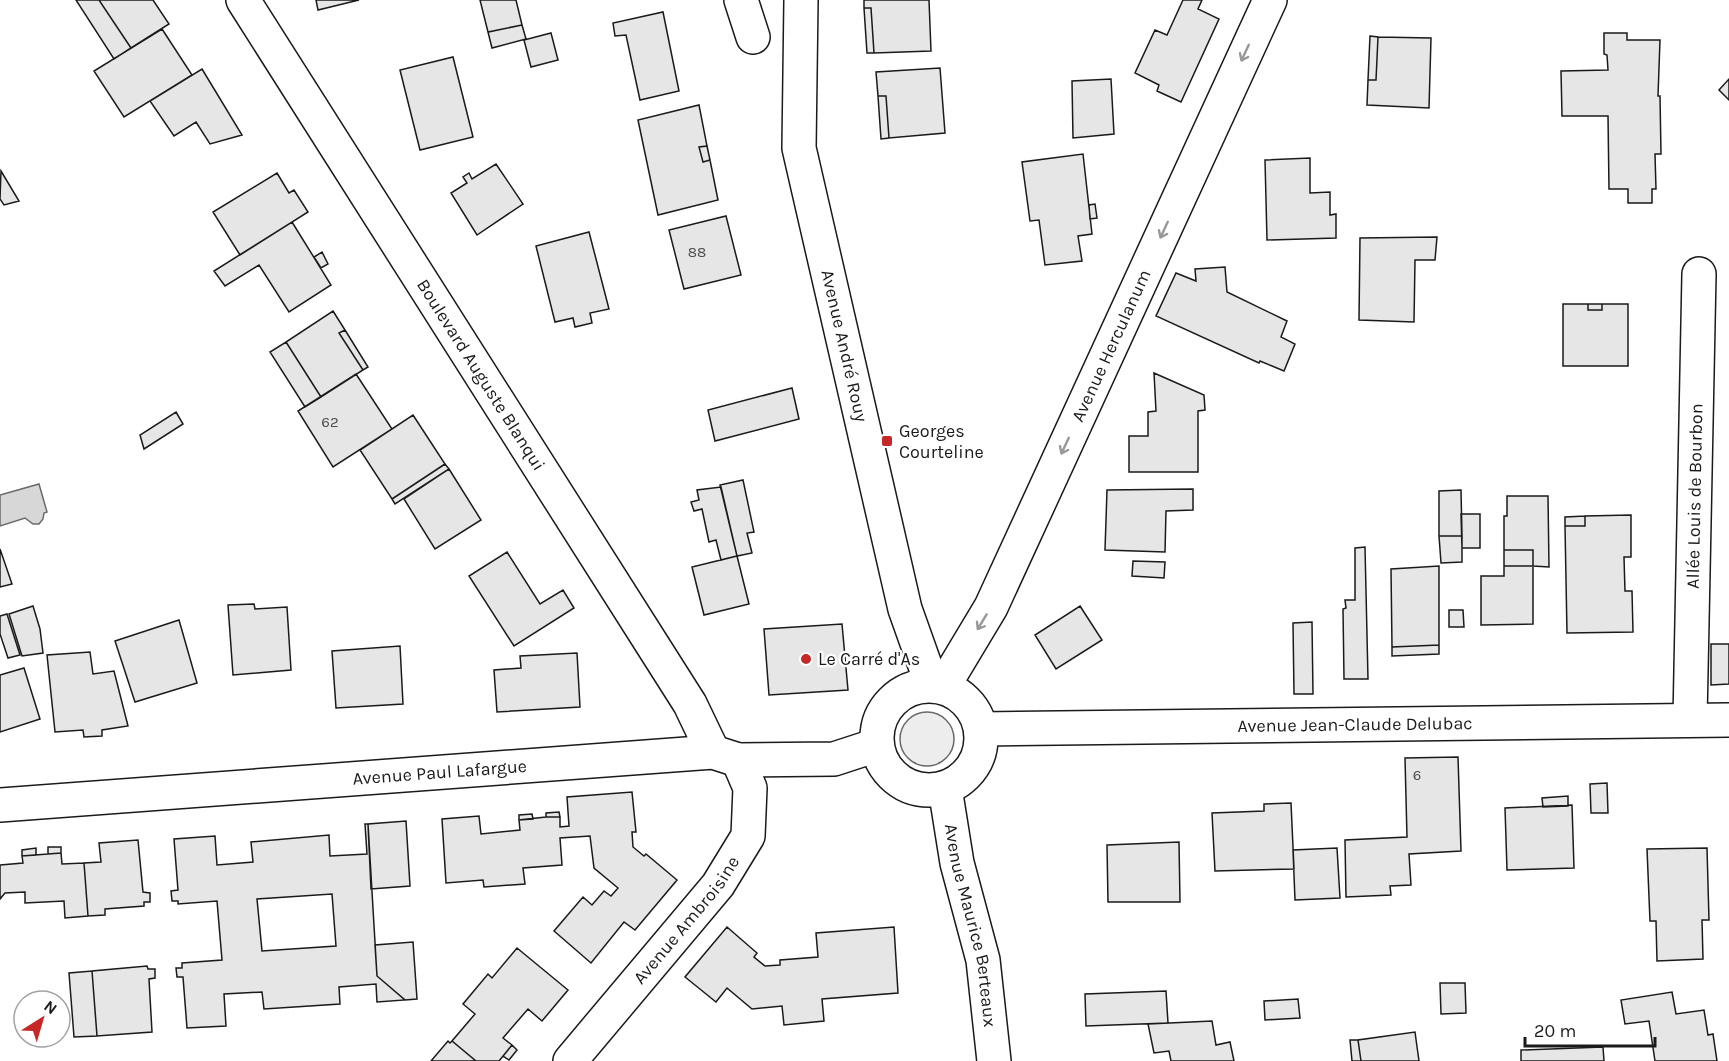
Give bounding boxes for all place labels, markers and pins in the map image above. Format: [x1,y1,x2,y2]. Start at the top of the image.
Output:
place label: Georges Courteline [899,420,984,463]
marker: Georges Courteline [880,434,894,448]
place label: Le Carré d'As [818,648,920,670]
marker: Le Carré d'As [799,652,813,666]

